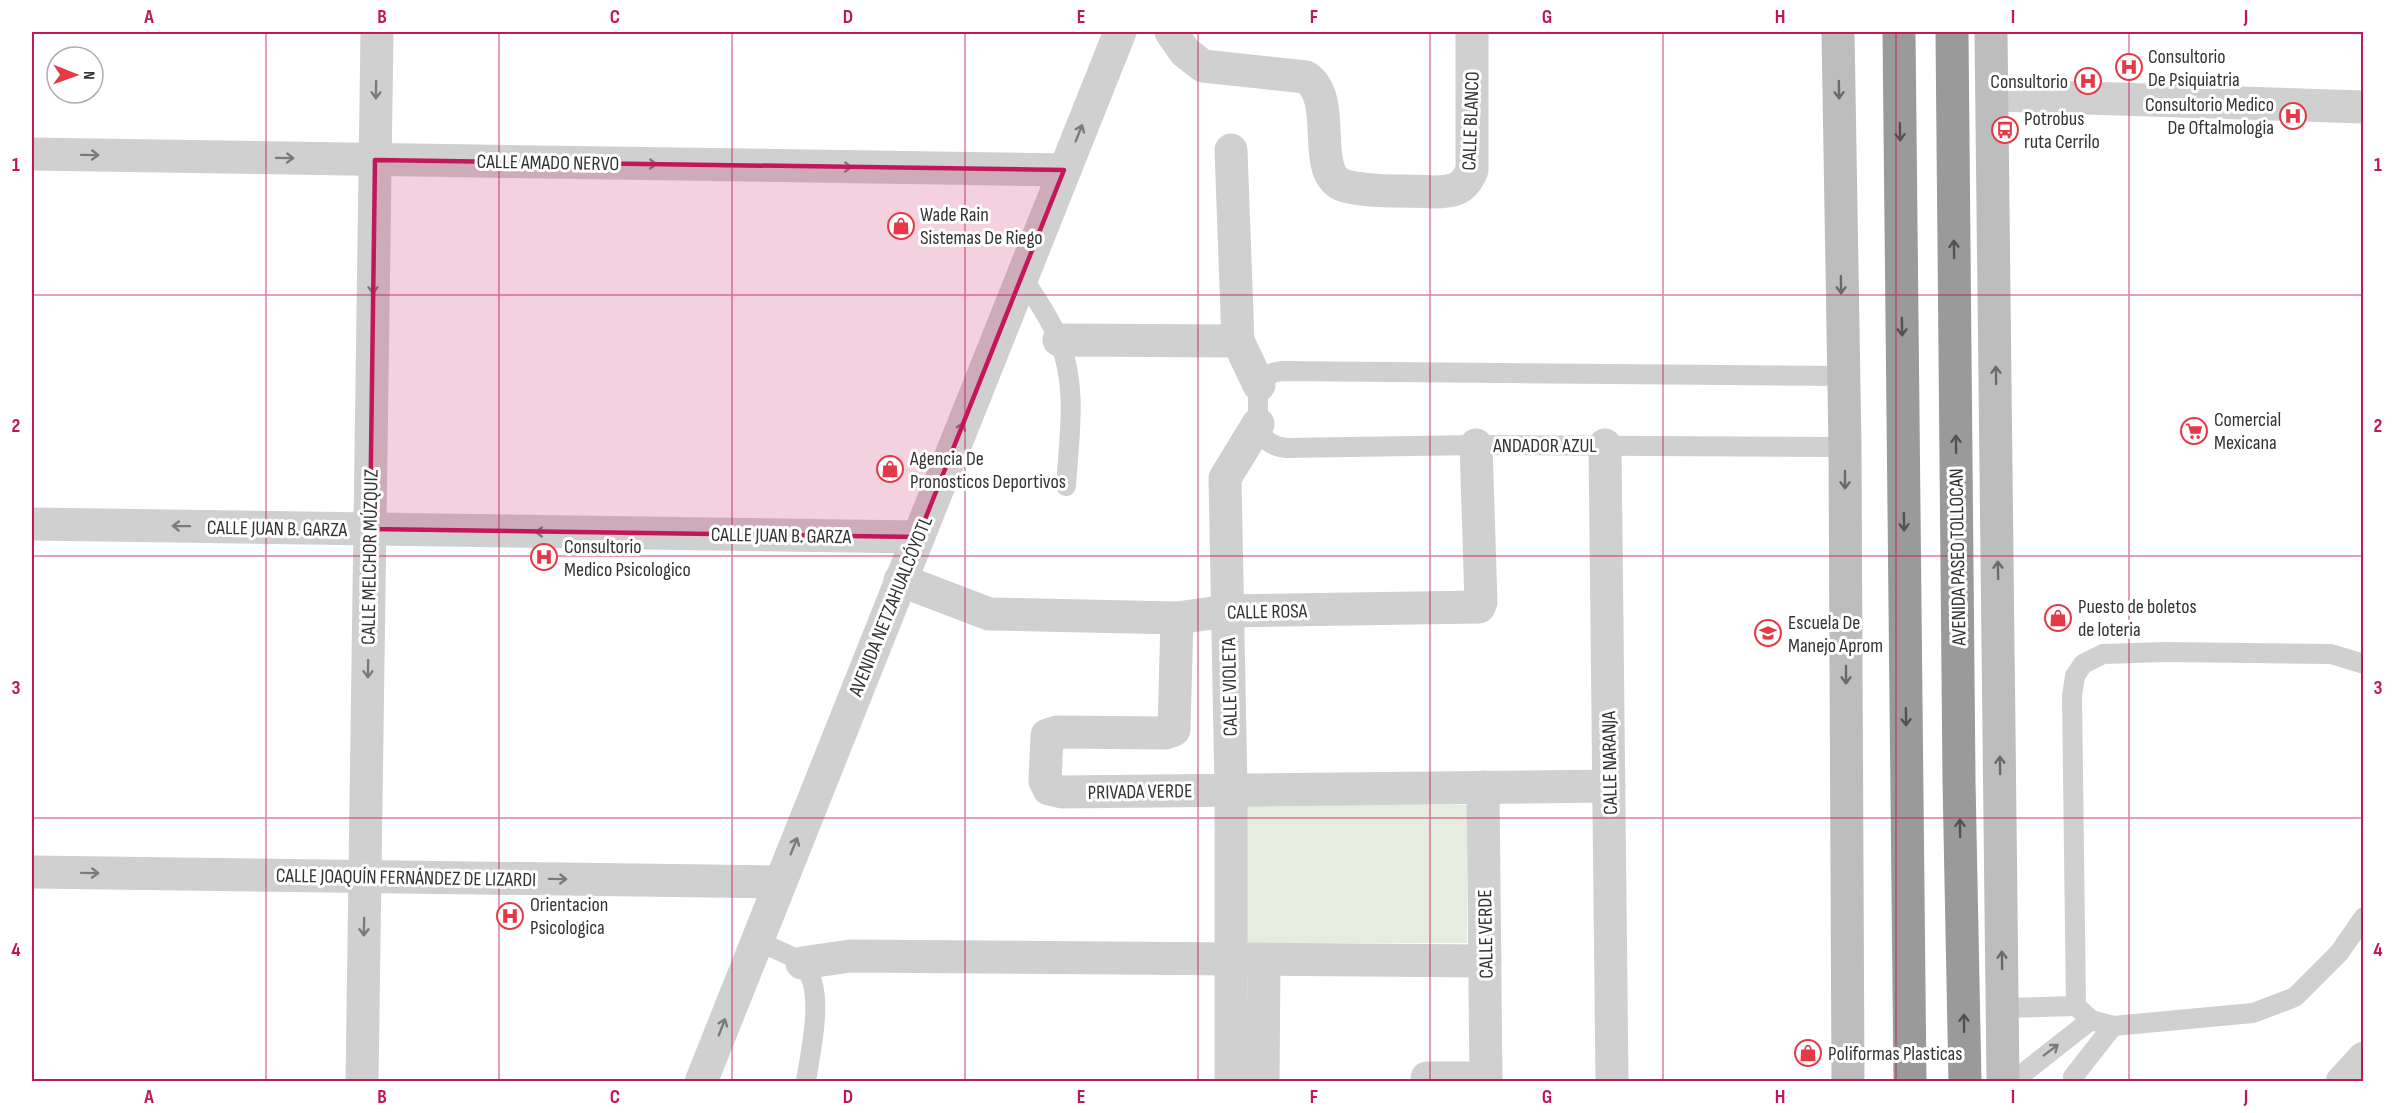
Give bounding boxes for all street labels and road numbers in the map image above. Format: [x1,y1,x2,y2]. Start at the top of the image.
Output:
street label: CALLE BLANCO [1457,71,1485,171]
street label: CALLE AMADO NERVO [476,150,620,176]
street label: ANDADOR AZUL [1492,434,1597,458]
street label: AVENIDA PASEO TOLLOCAN [1944,468,1972,647]
street label: CALLE MELCHOR MÚZQUIZ [356,469,384,645]
street label: AVENIDA NETZAHUALCÓYOTL [843,512,938,701]
street label: CALLE JUAN B. GARZA [207,516,348,542]
street label: CALLE JUAN B. GARZA [711,523,852,549]
street label: CALLE ROSA [1227,599,1308,625]
street label: CALLE VIOLETA [1217,637,1243,737]
street label: CALLE NARANJA [1597,710,1623,815]
street label: PRIVADA VERDE [1088,779,1193,805]
street label: CALLE JOAQUÍN FERNÁNDEZ DE LIZARDI [276,864,536,892]
street label: CALLE VERDE [1473,889,1499,979]

